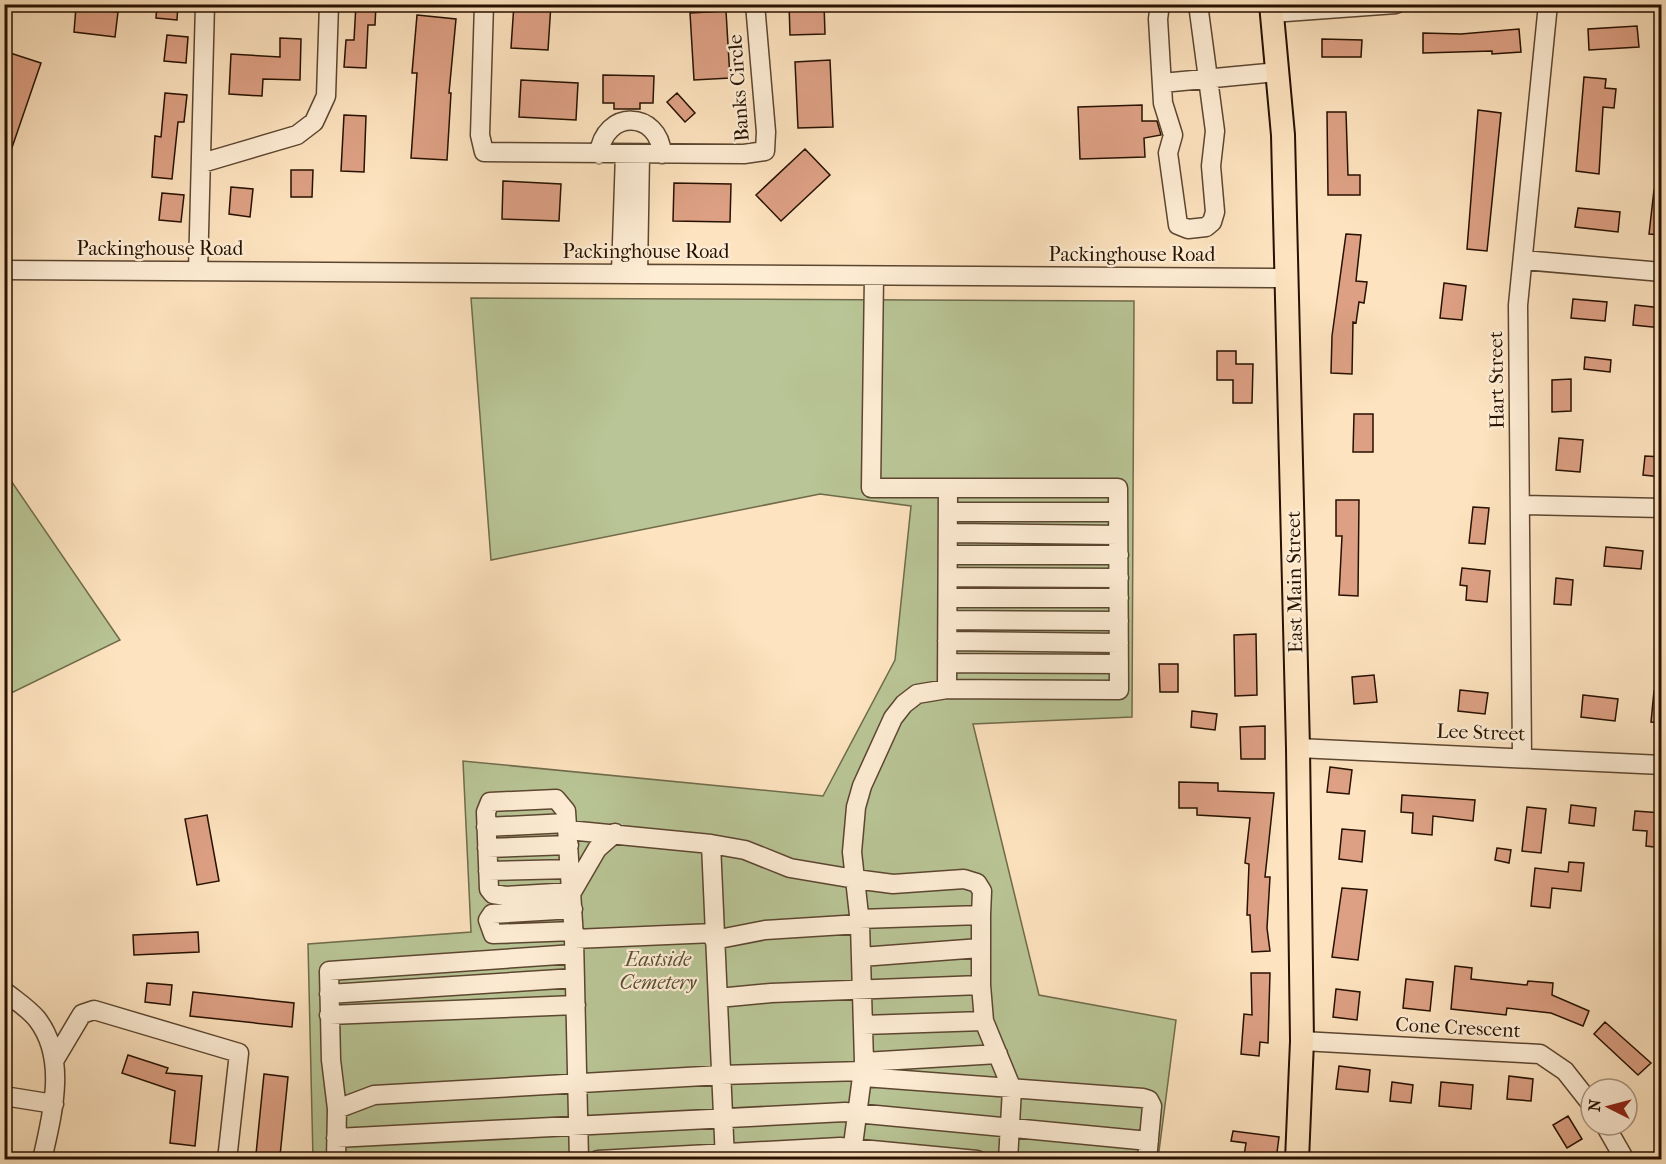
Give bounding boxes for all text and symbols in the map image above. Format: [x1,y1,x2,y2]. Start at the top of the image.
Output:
street label: Banks Circle [723,33,754,142]
street label: Packinghouse Road [77,237,245,260]
street label: Packinghouse Road [563,240,731,263]
street label: Packinghouse Road [1049,243,1217,266]
street label: Hart Street [1484,331,1509,429]
street label: East Main Street [1282,511,1307,653]
street label: Lee Street [1436,719,1526,746]
park label: Eastside Cemetery [619,948,697,994]
street label: Cone Crescent [1395,1013,1521,1042]
north arrow [1579,1077,1639,1137]
text: N [1584,1098,1605,1113]

